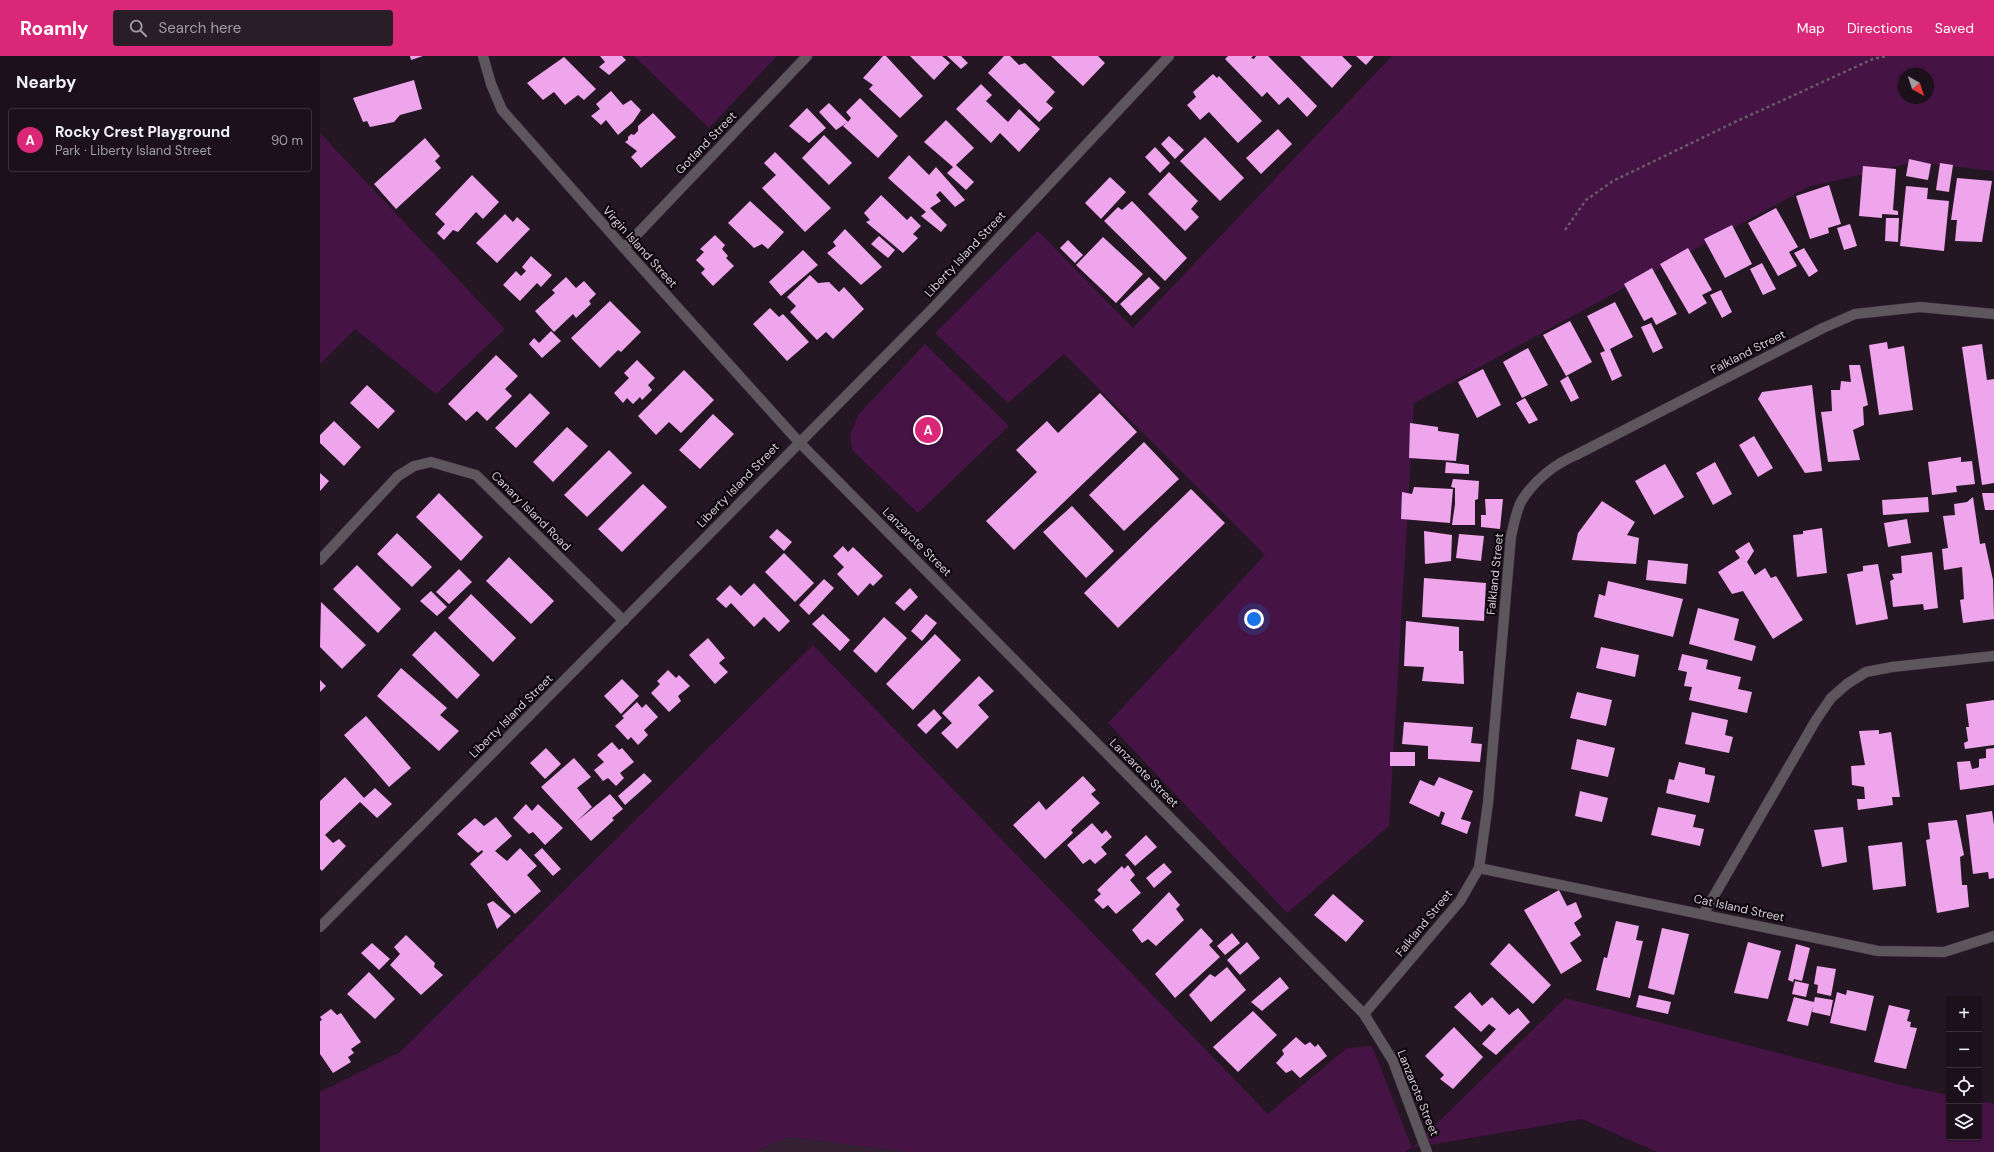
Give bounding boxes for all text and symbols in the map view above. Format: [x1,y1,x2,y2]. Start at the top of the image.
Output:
search box [113,10,393,46]
text: Roamly [20,16,89,41]
icon: search [127,17,149,39]
text: Search here [159,18,241,38]
text: Map [1797,19,1825,37]
text: Directions [1847,19,1913,37]
text: Saved [1935,19,1974,37]
north arrow [1898,68,1934,104]
text: Nearby [16,71,76,93]
street label: Gotland Street [672,108,740,178]
text: Rocky Crest Playground [55,122,230,142]
text: A [25,132,35,149]
text: 90 m [271,132,303,149]
text: Park · Liberty Island Street [55,142,212,159]
street label: Virgin Island Street [599,203,681,291]
street label: Liberty Island Street [921,207,1009,300]
street label: Falkland Street [1708,326,1788,378]
pin: A [915,415,941,445]
street label: Liberty Island Street [693,439,783,531]
street label: Canary Island Road [488,468,574,554]
street label: Lanzarote Street [879,504,955,580]
street label: Falkland Street [1483,532,1507,616]
your location [1244,609,1264,629]
street label: Liberty Island Street [466,670,557,761]
street label: Lanzarote Street [1106,735,1182,811]
street label: Falkland Street [1392,886,1456,960]
street label: Cat Island Street [1692,891,1786,926]
map controls [1946,996,1982,1140]
button: + [1946,996,1982,1032]
button: − [1946,1032,1982,1068]
street label: Lanzarote Street [1393,1048,1443,1139]
button: locate [1946,1068,1982,1104]
button: layers [1946,1104,1982,1140]

